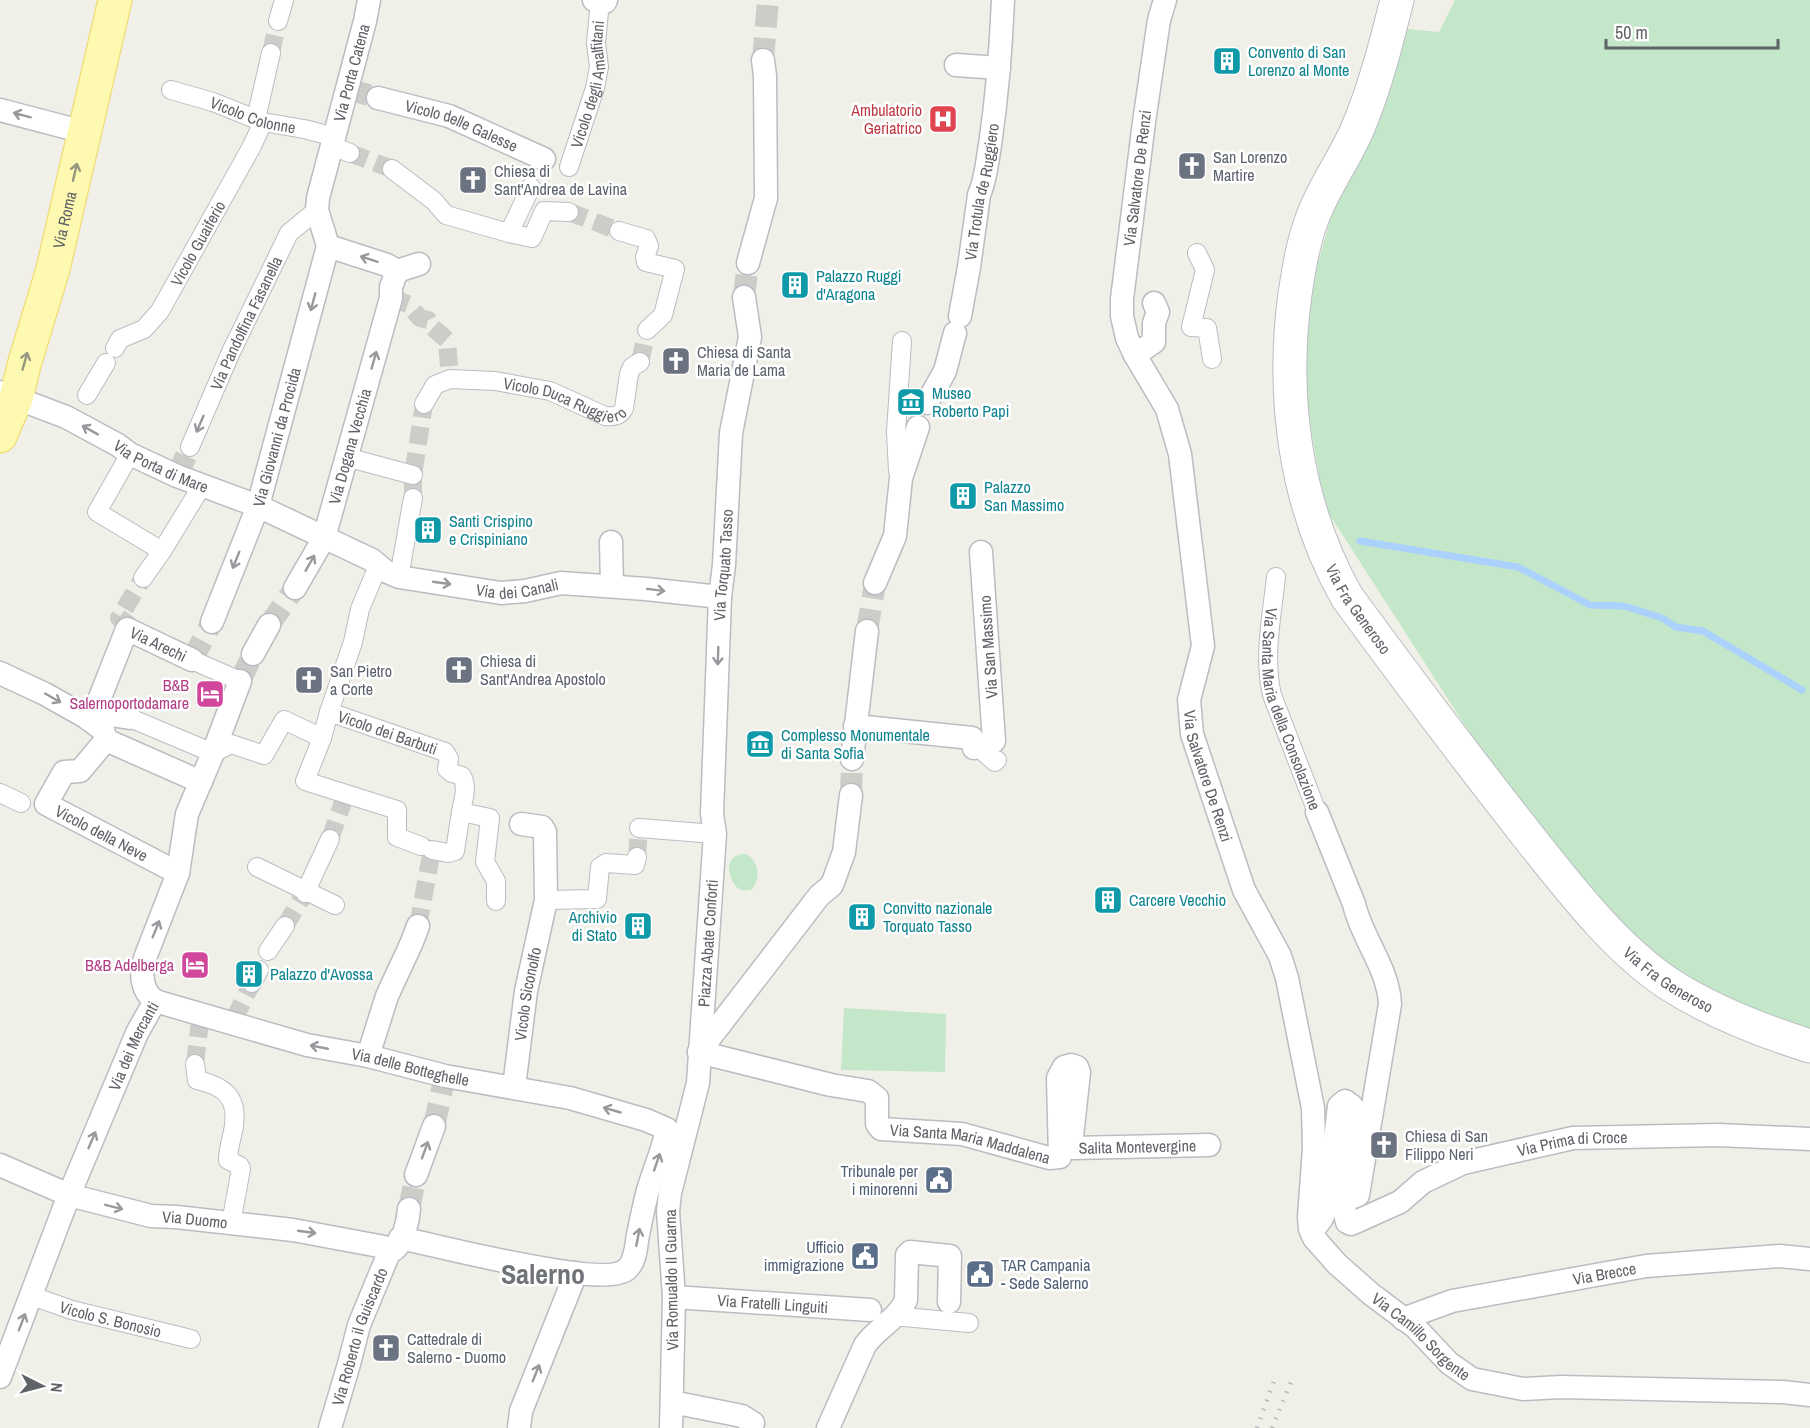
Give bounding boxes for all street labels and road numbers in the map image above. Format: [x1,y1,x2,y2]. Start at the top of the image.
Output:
street label: Vicolo degli Amalfitani [565,20,610,151]
street label: Via Porta Catena [328,21,375,124]
street label: Vicolo Colonne [207,91,297,138]
street label: Vicolo delle Galesse [403,94,521,157]
street label: Via Salvatore De Renzi [1118,109,1156,247]
street label: Via Trotula de Ruggiero [959,122,1004,262]
street label: Via Roma [47,188,82,251]
street label: Vicolo Guaiferio [165,197,230,290]
street label: Via Pandolfina Fasanella [205,252,287,393]
street label: Via Giovanni da Procida [247,364,306,509]
street label: Vicolo Duca Ruggiero [502,372,631,427]
street label: Via Dogana Vecchia [323,385,376,507]
street label: Via Porta di Mare [109,434,212,498]
street label: Via Torquato Tasso [708,509,738,621]
street label: Via Fra Generoso [1321,560,1396,658]
street label: Via dei Canali [475,573,560,604]
street label: Via San Massimo [973,595,1003,699]
street label: Via Santa Maria della Consolazione [1257,606,1326,813]
street label: Via Arechi [126,621,190,667]
street label: Vicolo dei Barbuti [335,705,440,760]
street label: Via Salvatore De Renzi [1179,709,1238,845]
street label: Vicolo della Neve [51,800,152,866]
street label: Piazza Abate Conforti [692,879,723,1008]
street label: Via Fra Generoso [1619,941,1717,1018]
street label: Vicolo Siconolfo [509,945,546,1042]
street label: Via dei Mercanti [103,997,164,1094]
street label: Via delle Botteghelle [350,1042,471,1091]
street label: Via Santa Maria Maddalena [889,1119,1053,1169]
street label: Via Prima di Croce [1515,1126,1628,1161]
street label: Salita Montevergine [1078,1134,1196,1159]
street label: Via Duomo [162,1205,229,1234]
street label: Via Romualdo II Guarna [659,1208,683,1351]
street label: Via Brecce [1571,1257,1638,1290]
street label: Via Roberto il Guiscardo [326,1264,393,1408]
street label: Via Camillo Sorgente [1367,1287,1475,1386]
street label: Via Fratelli Linguiti [717,1289,829,1318]
street label: Vicolo S. Bonosio [57,1295,164,1342]

